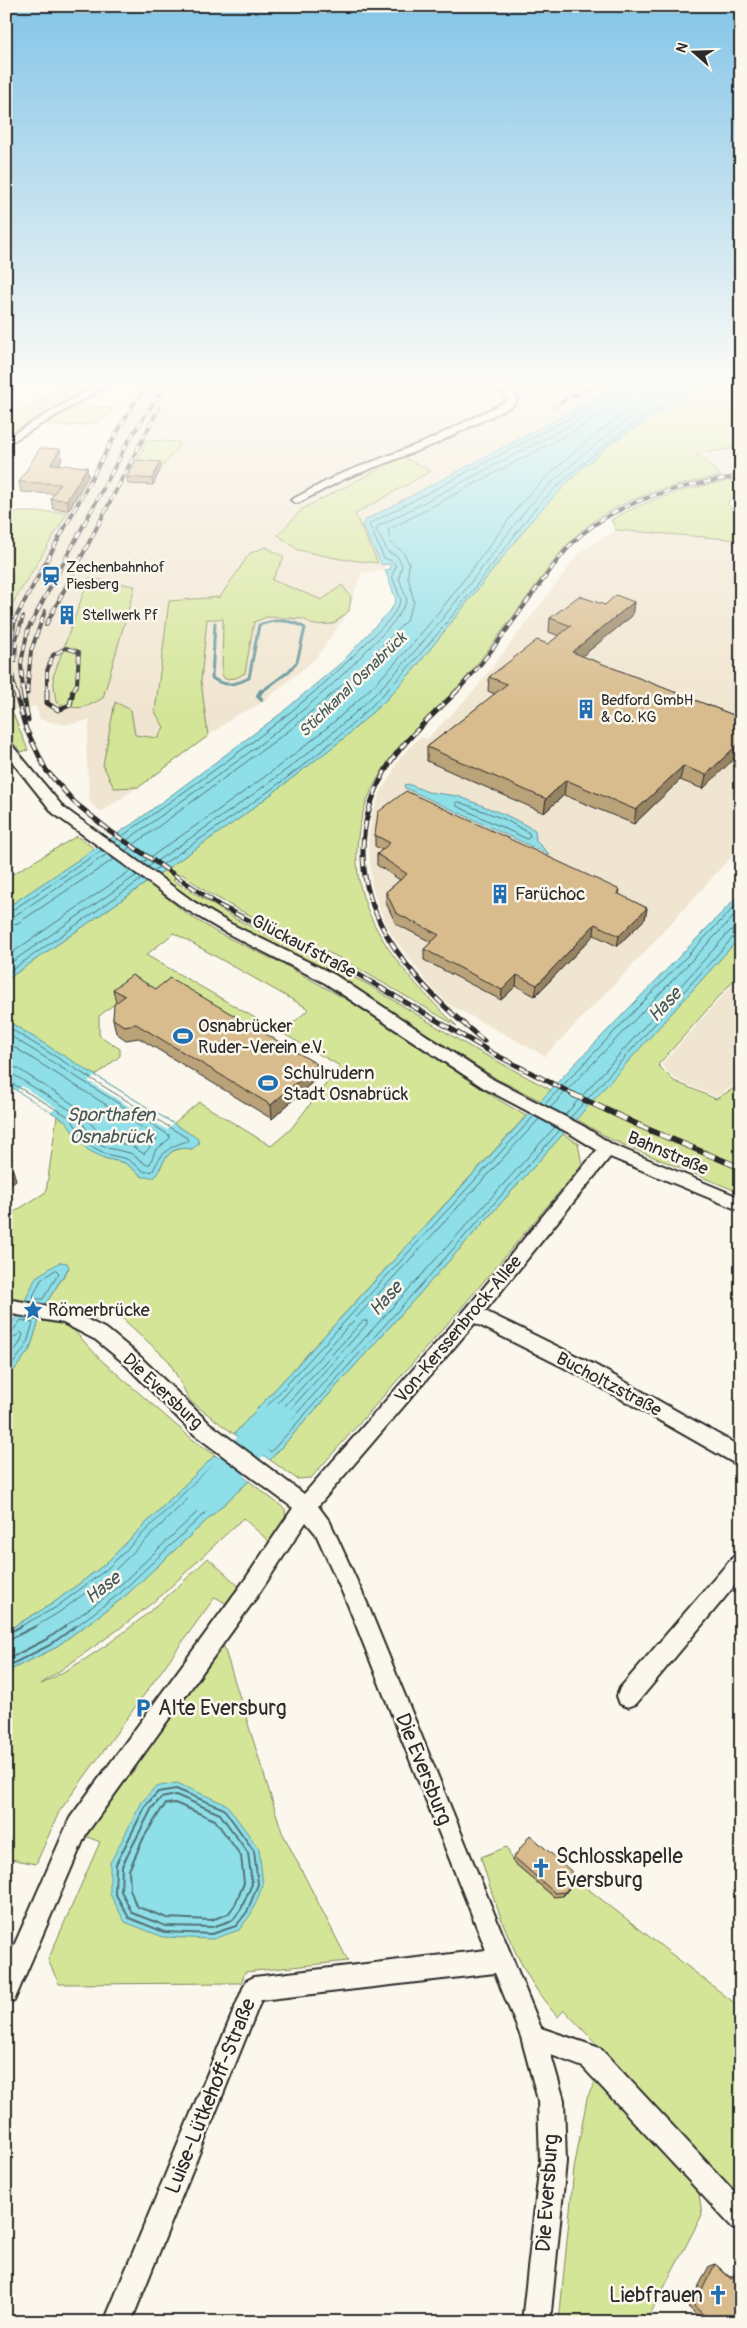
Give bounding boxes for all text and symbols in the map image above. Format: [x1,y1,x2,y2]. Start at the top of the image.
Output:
north arrow [670,28,720,78]
text: N [673,40,692,55]
place label: Zechenbahnhof Piesberg [66,558,165,594]
station icon: Zechenbahnhof Piesberg [40,565,62,587]
building icon: Stellwerk Pf [56,604,78,626]
place label: Stellwerk Pf [82,606,158,625]
water label: Stichkanal Osnabrück [295,627,412,741]
place label: Bedford GmbH & Co. KG [601,691,693,727]
building icon: Bedford GmbH & Co. KG [575,698,597,720]
building icon: Farüchoc [489,883,511,905]
place label: Farüchoc [515,883,585,906]
street label: Glückaufstraße [248,909,360,984]
water label: Hase [643,981,688,1027]
place label: Osnabrücker Ruder-Verein e.V. [198,1015,326,1059]
sports icon: Osnabrücker Ruder-Verein e.V. [172,1025,194,1047]
place label: Schulrudern Stadt Osnabrück [283,1062,409,1106]
sports icon: Schulrudern Stadt Osnabrück [257,1072,279,1094]
water label: Sporthafen Osnabrück [67,1103,157,1149]
street label: Bahnstraße [624,1126,712,1181]
street label: Von-Kerssenbrock-Allee [390,1251,527,1408]
water label: Hase [364,1275,409,1321]
place icon: Römerbrücke [22,1299,44,1321]
place label: Römerbrücke [48,1299,150,1322]
street label: Bucholtzstraße [552,1347,666,1422]
street label: Die Eversburg [118,1348,208,1434]
water label: Hase [80,1565,127,1609]
place label: Alte Eversburg [158,1695,287,1722]
parking icon: Alte Eversburg [132,1697,154,1719]
street label: Die Eversburg [389,1709,458,1829]
place label: Schlosskapelle Eversburg [556,1843,684,1894]
church icon: Schlosskapelle Eversburg [530,1857,552,1879]
street label: Luise-Lütkehoff-Straße [159,1994,262,2198]
street label: Die Eversburg [530,2133,565,2253]
place label: Liebfrauen [609,2282,703,2309]
church icon: Liebfrauen [707,2284,729,2306]

